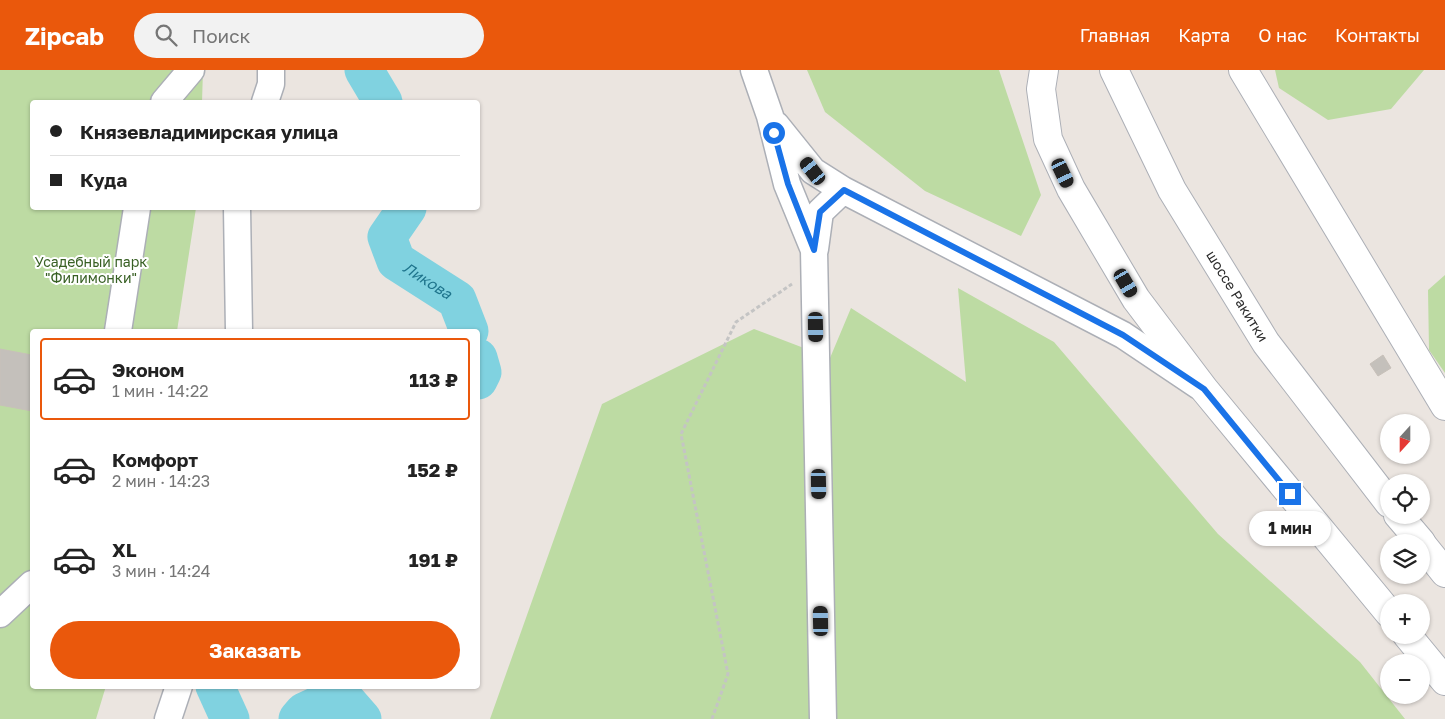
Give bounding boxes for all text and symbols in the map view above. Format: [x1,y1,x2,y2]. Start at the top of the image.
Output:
search box [134,13,484,58]
text: Zipcab [25,21,104,50]
icon: search [152,21,180,49]
text: Поиск [192,24,250,47]
text: Главная [1080,24,1150,46]
text: Карта [1178,24,1230,46]
text: О нас [1258,24,1307,46]
text: Контакты [1335,24,1420,46]
text: Князевладимирская улица [80,120,338,143]
route start [763,122,785,144]
car [797,155,828,187]
car [1049,156,1076,190]
text: Куда [80,168,127,191]
street label: шоссе Ракитки [1203,247,1272,345]
park label: Усадебный парк "Филимонки" [35,253,147,286]
water label: Ликова [400,258,456,303]
car [1112,266,1139,300]
car [808,312,823,342]
icon: car [52,357,97,402]
text: Эконом [112,358,184,381]
text: 113 ₽ [409,368,458,391]
text: 1 мин · 14:22 [112,381,208,401]
north arrow [1380,414,1430,464]
map controls [1380,414,1430,704]
icon: car [52,447,97,492]
text: Комфорт [112,448,198,471]
text: 152 ₽ [407,458,458,481]
car [811,469,826,499]
text: 2 мин · 14:23 [112,471,210,491]
button: locate [1380,474,1430,524]
route end [1279,483,1301,505]
callout: 1 мин [1249,512,1331,546]
text: 1 мин [1268,518,1312,538]
button: layers [1380,534,1430,584]
icon: car [52,537,97,582]
text: XL [112,538,137,561]
text: 191 ₽ [409,548,458,571]
text: 3 мин · 14:24 [112,561,211,581]
button: + [1380,594,1430,644]
car [813,606,828,636]
button: Заказать [50,621,460,679]
button: − [1380,654,1430,704]

